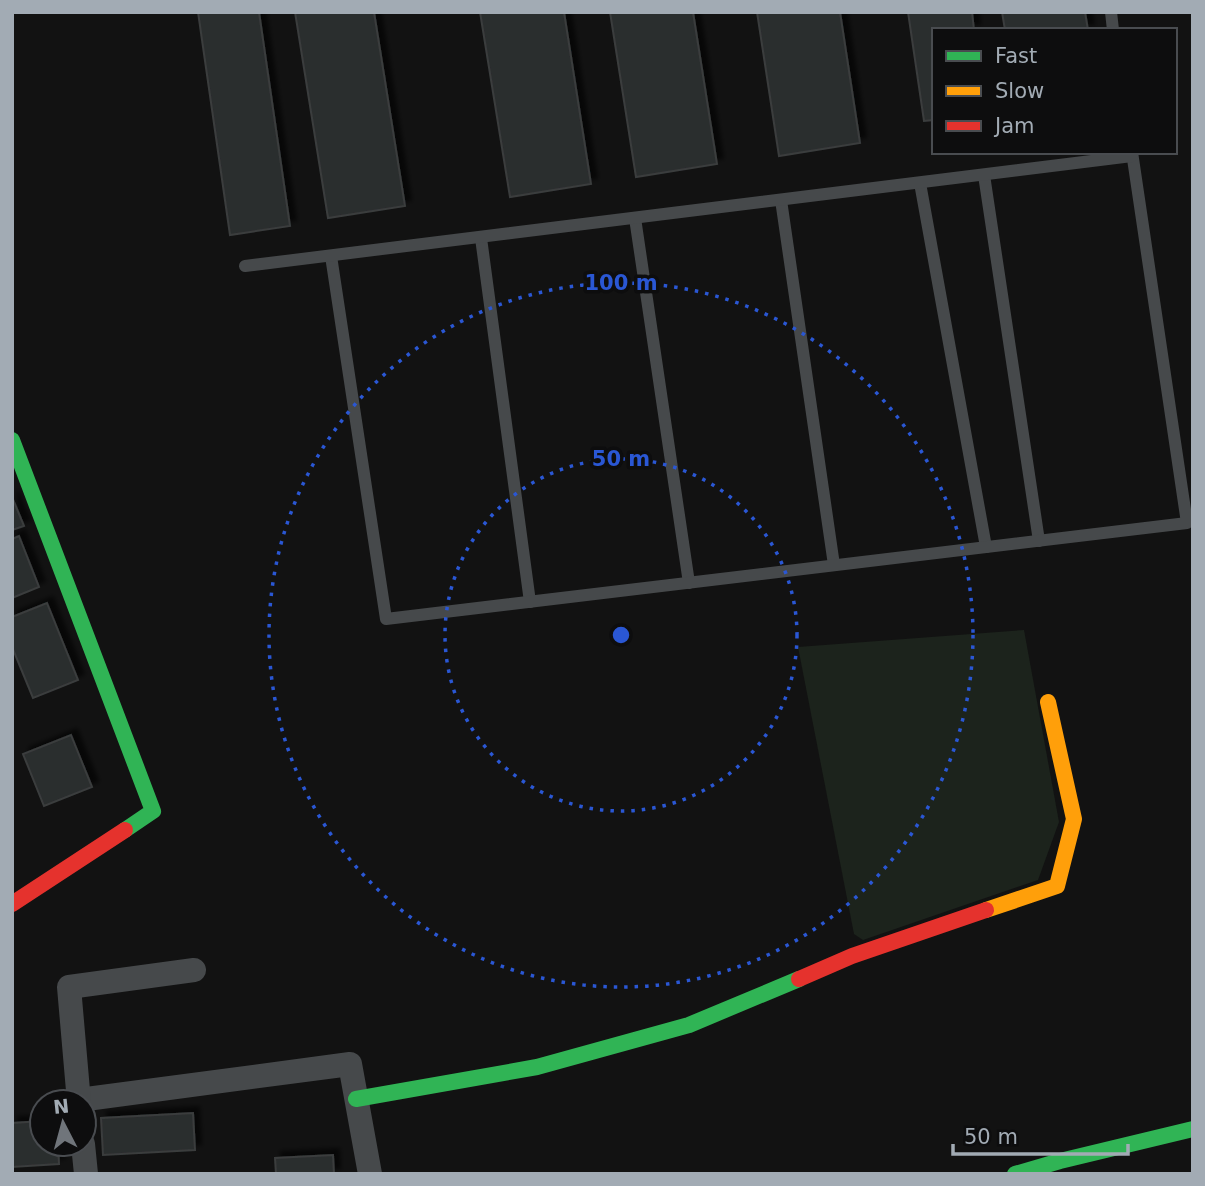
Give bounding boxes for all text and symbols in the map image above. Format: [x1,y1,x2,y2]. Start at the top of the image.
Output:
legend [932,28,1177,154]
text: Fast [995,44,1037,68]
text: Slow [995,79,1044,103]
text: Jam [993,114,1035,138]
text: 100 m [584,271,658,295]
text: 50 m [592,447,650,471]
centre of rings [609,623,633,647]
north arrow [28,1088,98,1158]
text: N [52,1094,70,1118]
scale bar [953,1112,1128,1156]
text: 50 m [964,1125,1018,1149]

